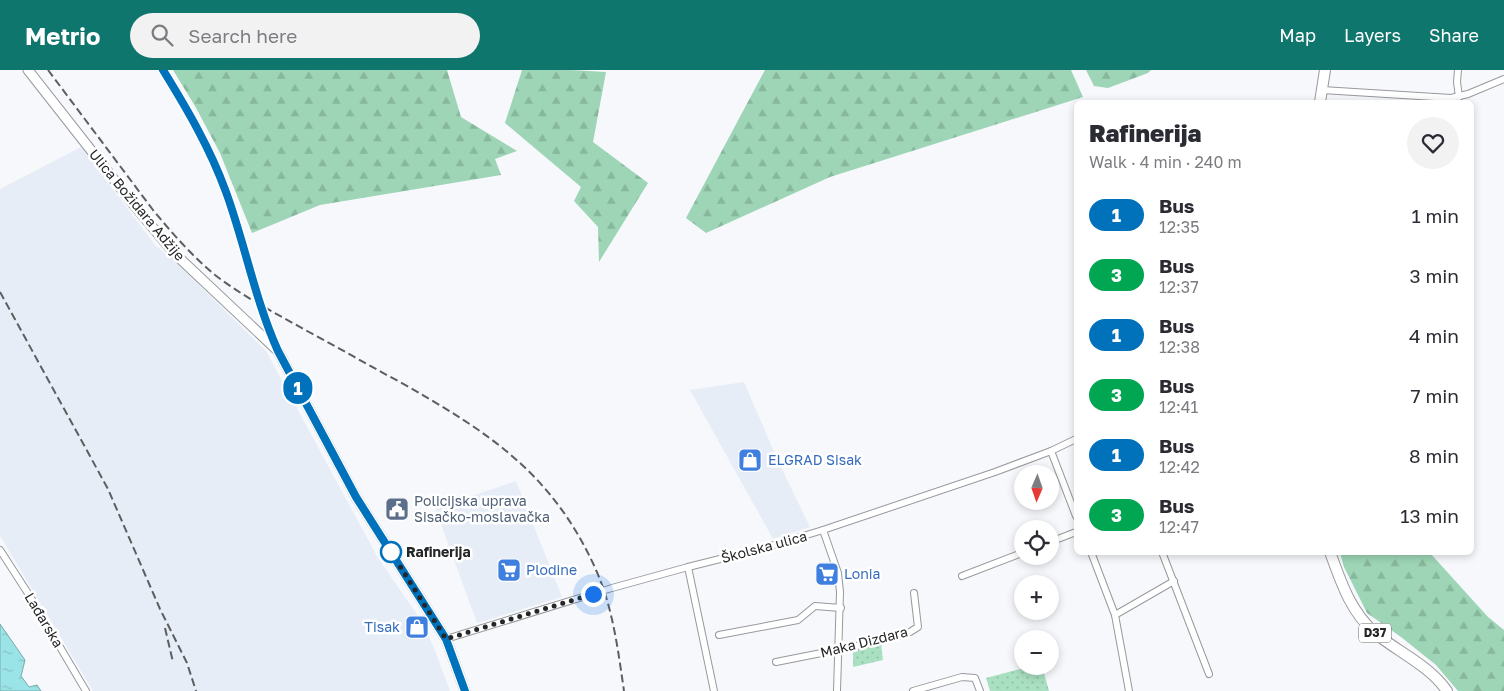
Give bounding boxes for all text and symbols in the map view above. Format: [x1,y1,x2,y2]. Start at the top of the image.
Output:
search box [130,13,480,58]
text: Metrio [25,21,100,50]
icon: search [148,21,176,49]
text: Search here [188,24,297,47]
text: Map [1279,24,1316,46]
text: Layers [1344,24,1401,46]
text: Share [1429,24,1479,46]
button: heart [1407,117,1459,169]
text: Rafinerija [1089,118,1202,147]
street label: Ulica Božidara Adžije [86,146,189,264]
text: Walk · 4 min · 240 m [1089,152,1242,172]
text: Bus [1159,194,1194,217]
text: 1 [1112,204,1121,226]
text: 1 min [1411,204,1459,227]
text: 12:35 [1159,217,1199,237]
text: Bus [1159,254,1194,277]
text: 3 [1111,264,1122,286]
text: 3 min [1410,264,1459,287]
text: 12:37 [1159,277,1199,297]
text: Bus [1159,314,1194,337]
text: 1 [1112,324,1121,346]
text: 4 min [1409,324,1459,347]
text: 12:38 [1159,337,1200,357]
line badge: 1 [282,372,314,404]
text: Bus [1159,374,1194,397]
text: 1 [293,377,303,399]
text: 3 [1111,384,1122,406]
text: 7 min [1411,384,1459,407]
text: 12:41 [1159,397,1198,417]
text: Bus [1159,434,1194,457]
text: 1 [1112,444,1121,466]
text: 8 min [1409,444,1459,467]
shop icon: ELGRAD Sisak [737,447,763,473]
place label: ELGRAD Sisak [768,451,862,468]
text: 12:42 [1159,457,1200,477]
north arrow [1014,465,1059,510]
map controls [1014,465,1059,675]
place label: Policijska uprava Sisačko-moslavačka [414,492,550,525]
text: Bus [1159,494,1194,517]
public building icon: Policijska uprava Sisačko-moslavačka [384,496,410,522]
text: 3 [1111,504,1122,526]
text: 13 min [1400,504,1459,527]
text: 12:47 [1159,517,1199,537]
button: locate [1014,520,1059,565]
street label: Školska ulica [719,527,809,566]
marker: Rafinerija [380,541,402,563]
place label: Rafinerija [406,543,471,560]
supermarket icon: Plodine [496,557,522,583]
place label: Plodine [526,561,577,578]
supermarket icon: Lonia [814,561,840,587]
place label: Lonia [844,565,881,582]
button: + [1014,575,1059,620]
your location [581,582,606,607]
street label: Lađarska [21,589,67,650]
shop icon: Tisak [404,614,430,640]
place label: Tisak [364,618,400,635]
street label: Maka Dizdara [818,622,909,661]
road number: D37 [1359,624,1391,642]
button: − [1014,630,1059,675]

